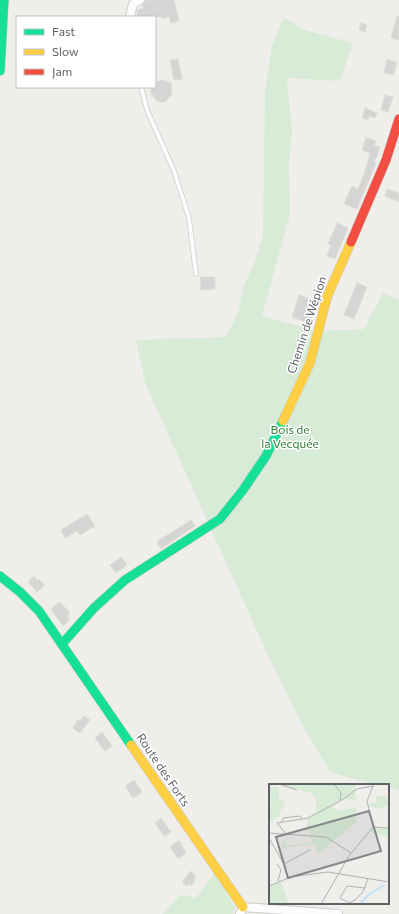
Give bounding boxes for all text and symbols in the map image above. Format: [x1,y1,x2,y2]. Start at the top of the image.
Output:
legend [16,16,156,88]
text: Fast [52,24,75,38]
text: Slow [52,44,79,58]
text: Jam [52,64,72,79]
street label: Chemin de Wépion [284,274,328,375]
park label: Bois de la Vecquée [261,422,319,450]
street label: Route des Forts [134,730,193,809]
inset map [269,784,389,904]

